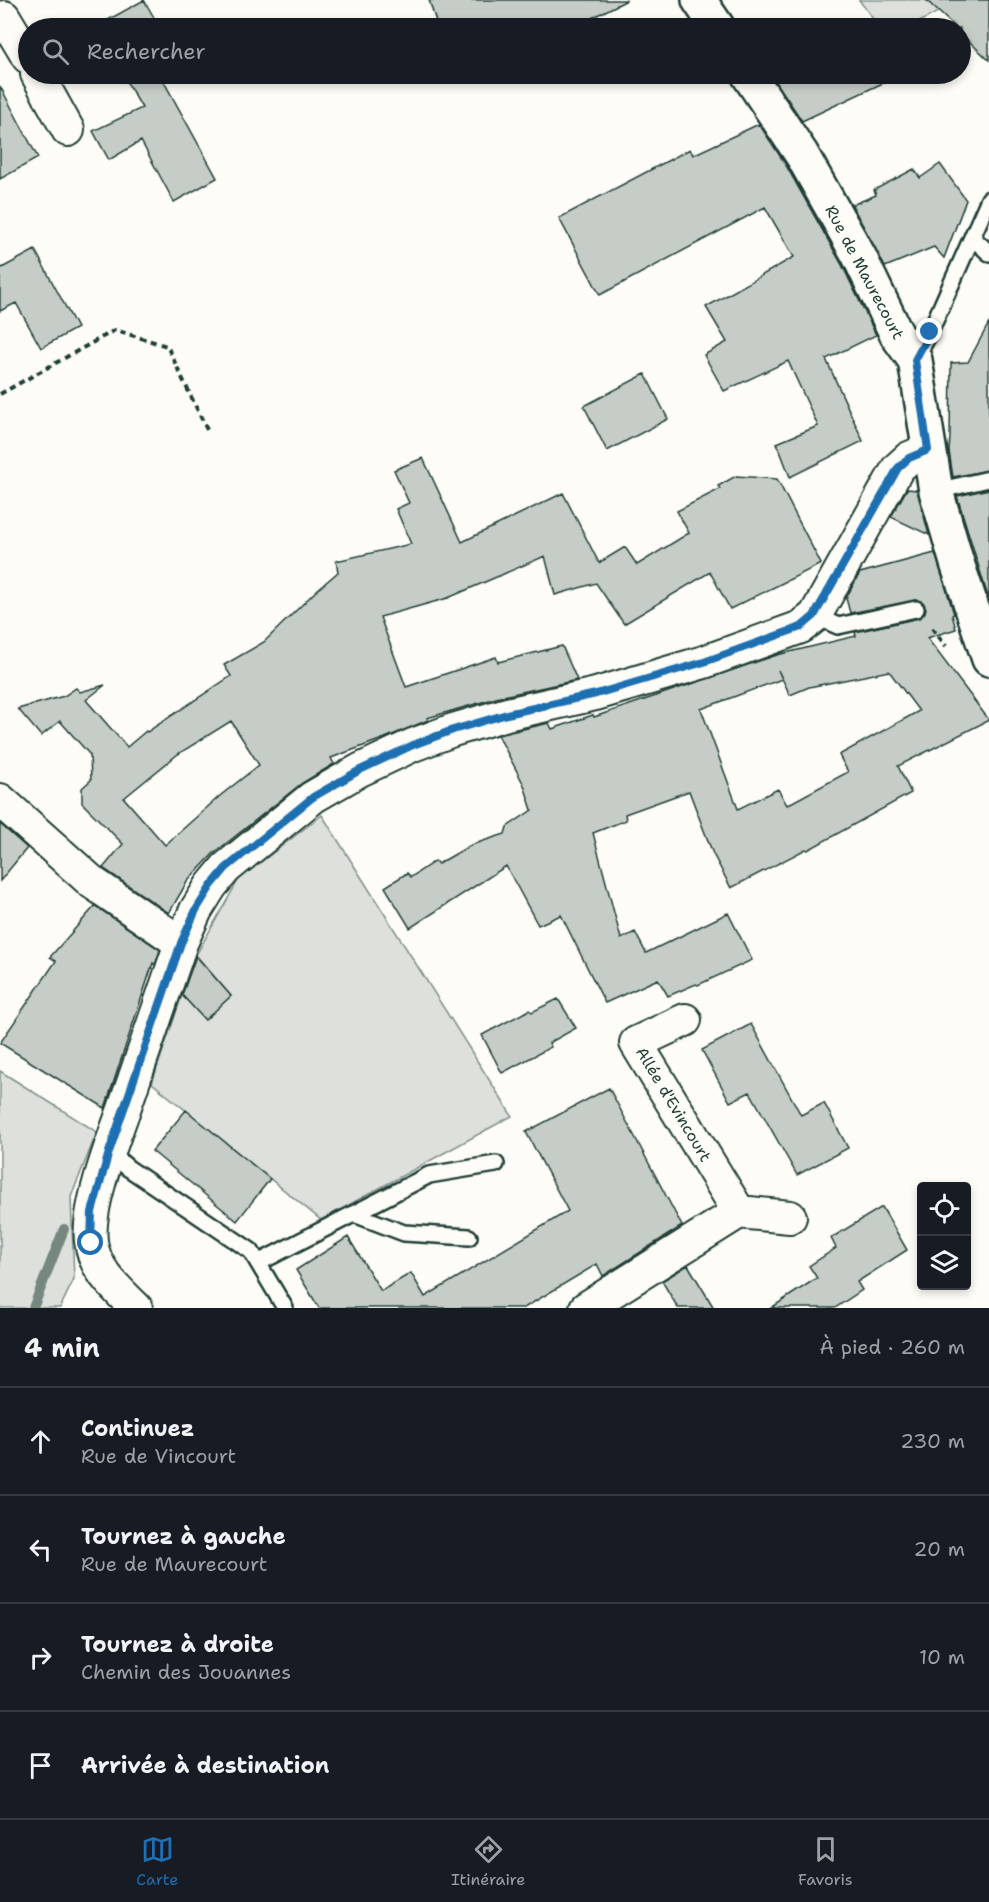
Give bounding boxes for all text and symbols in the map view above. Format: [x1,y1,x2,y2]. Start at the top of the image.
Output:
search box [18,18,971,84]
icon: search [39,35,72,68]
text: Rechercher [87,37,206,66]
street label: Rue de Maurecourt [820,201,909,343]
route end [916,318,942,344]
street label: Allée d'Evincourt [631,1043,716,1165]
map controls [917,1182,971,1290]
button: locate [917,1182,971,1236]
route start [77,1229,103,1255]
button: layers [917,1236,971,1290]
text: 4 min [24,1330,100,1365]
text: À pied · 260 m [820,1334,965,1360]
text: Continuez [81,1414,194,1443]
icon: ahead [24,1425,57,1458]
text: 230 m [900,1428,965,1454]
text: Rue de Vincourt [81,1443,236,1469]
text: Tournez à gauche [81,1522,286,1551]
icon: left [24,1533,57,1566]
text: 20 m [914,1536,965,1562]
text: Rue de Maurecourt [81,1551,268,1577]
text: Tournez à droite [81,1630,274,1659]
icon: right [24,1641,57,1674]
text: 10 m [919,1644,965,1670]
text: Chemin des Jouannes [81,1659,291,1685]
icon: arrive [24,1749,57,1782]
text: Arrivée à destination [81,1751,329,1780]
tab: Carte [136,1833,178,1890]
tab: Itinéraire [451,1833,525,1890]
tab: Favoris [798,1833,853,1890]

